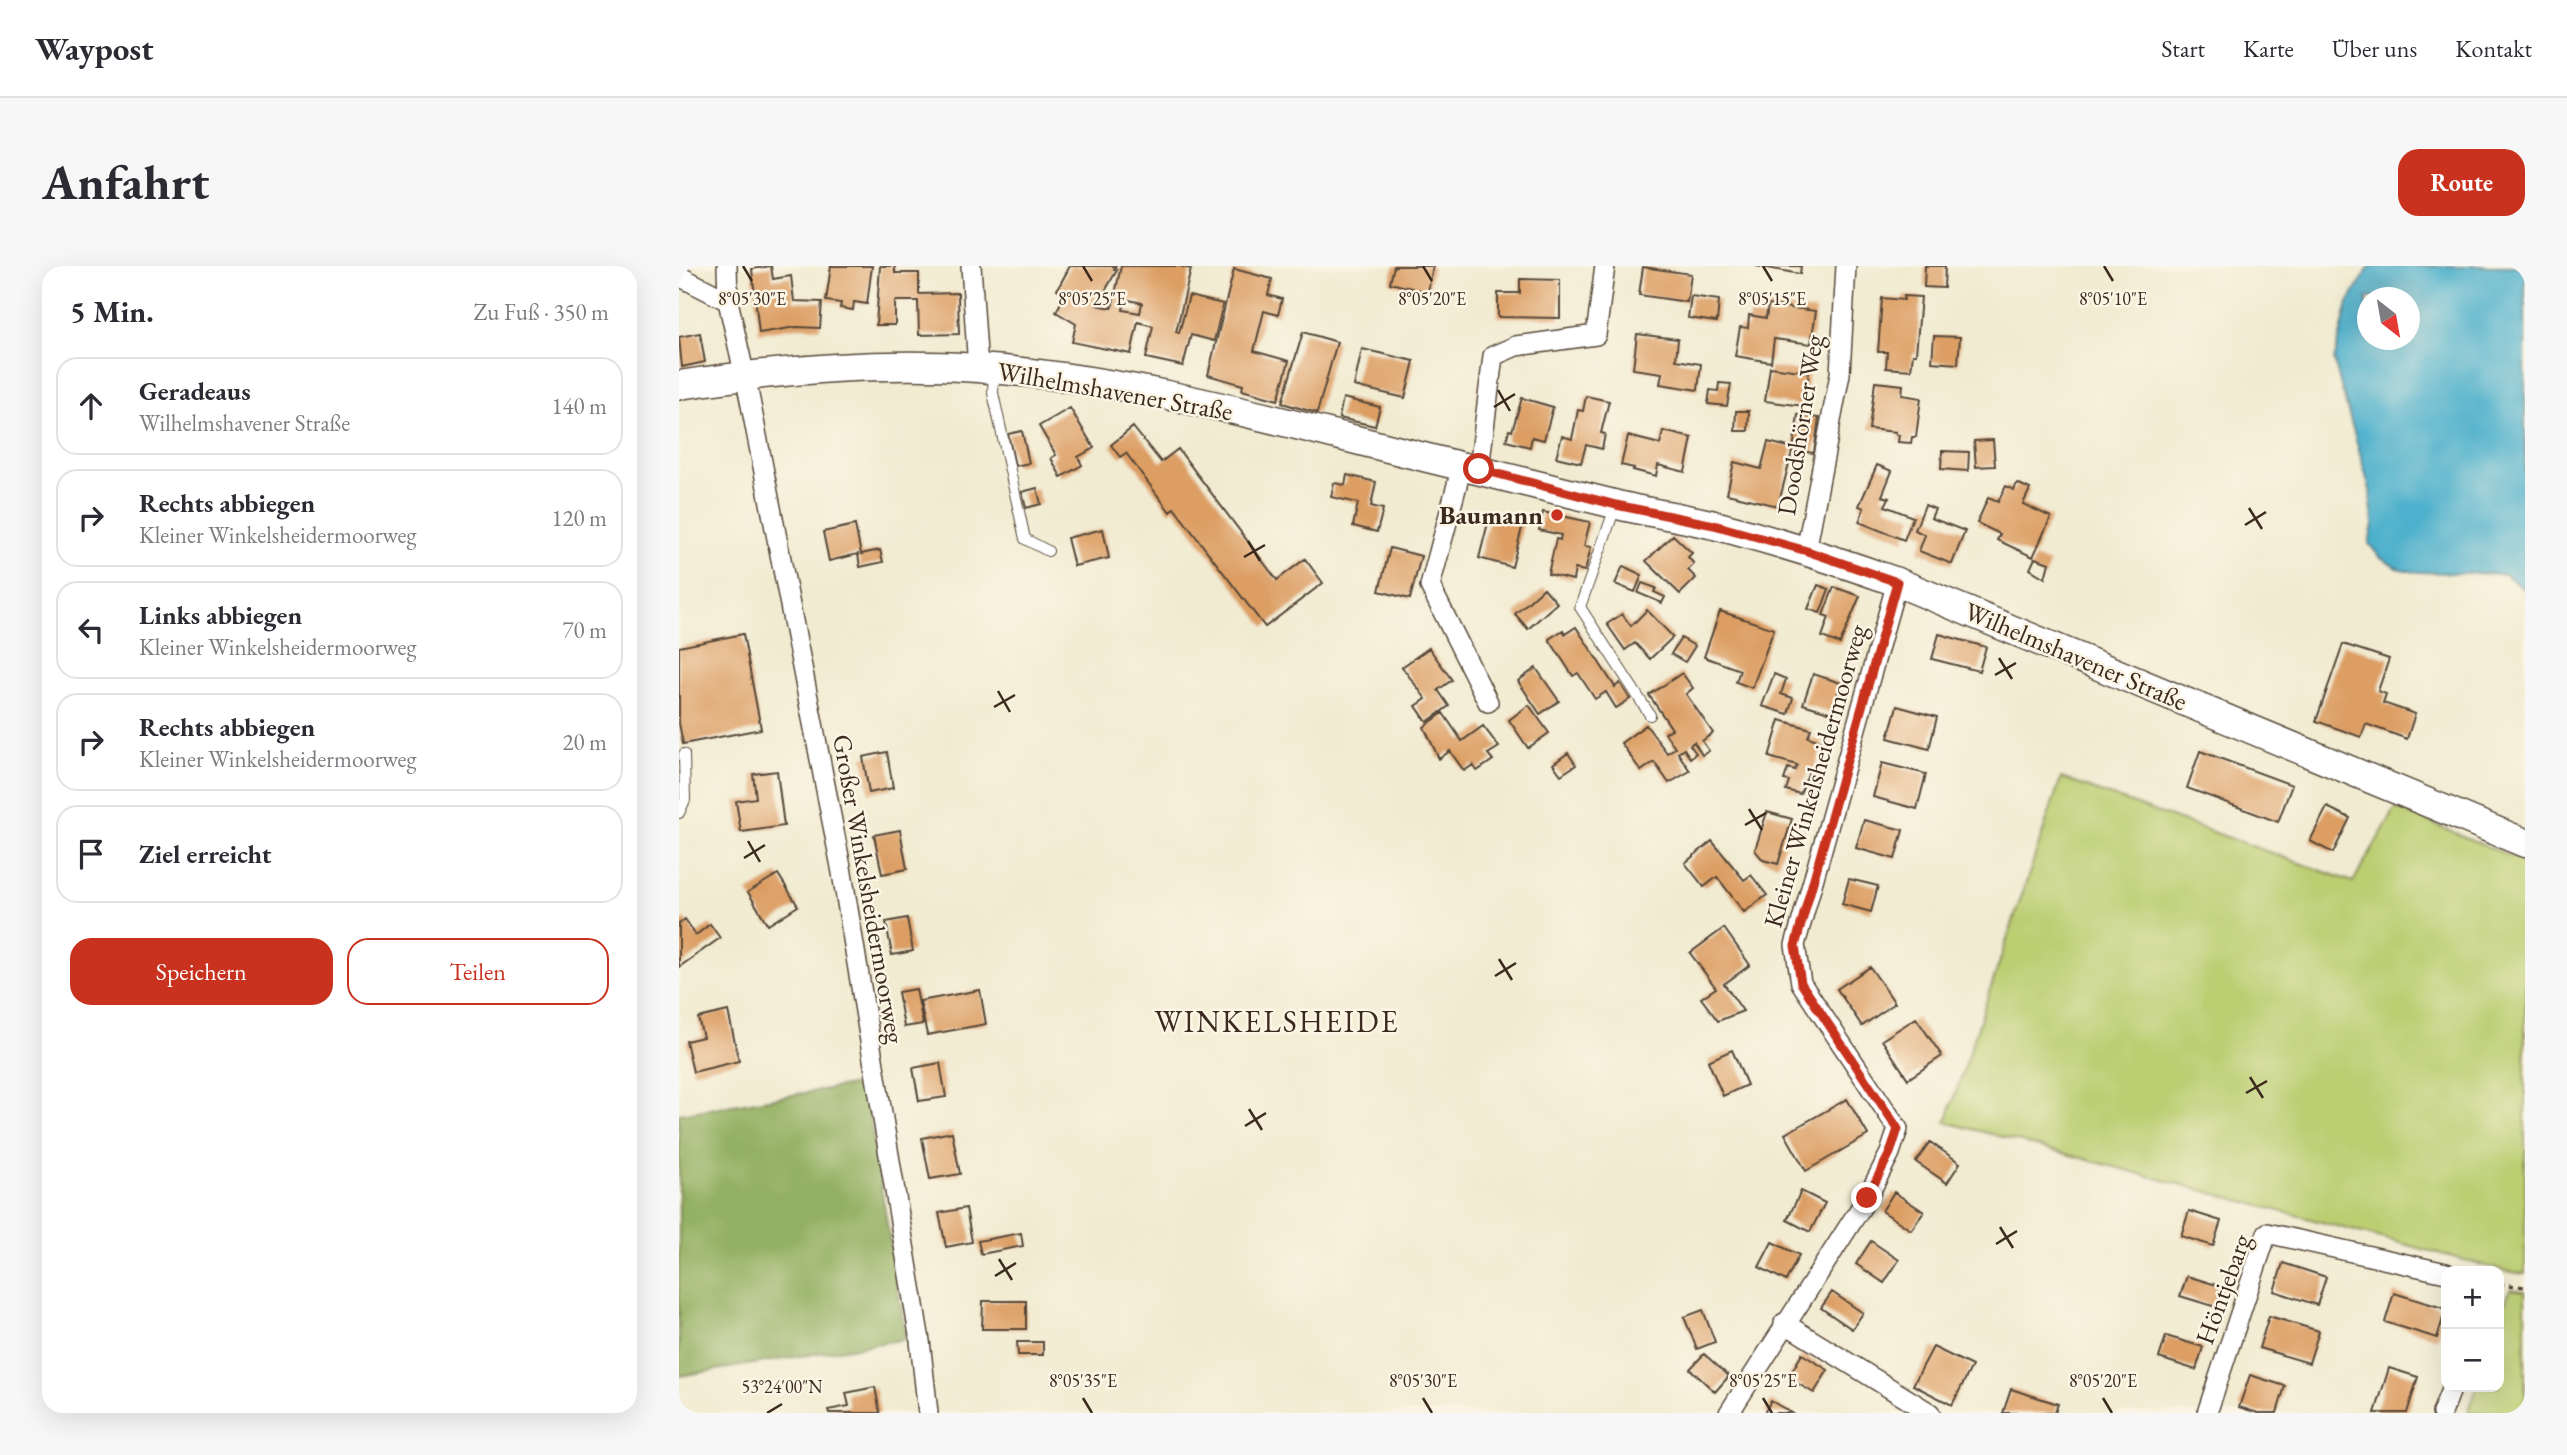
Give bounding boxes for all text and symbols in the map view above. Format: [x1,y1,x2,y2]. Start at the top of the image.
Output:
text: Waypost [35,27,154,70]
text: Start [2161,33,2205,64]
text: Karte [2243,33,2294,64]
text: Über uns [2332,33,2417,64]
text: Kontakt [2455,33,2532,64]
button: Route [2398,149,2525,216]
text: Anfahrt [42,150,209,214]
text: 8°05'30"E [718,287,786,310]
text: 8°05'25"E [1058,287,1126,310]
text: 8°05'20"E [1398,287,1466,310]
text: 8°05'15"E [1738,287,1806,310]
text: 8°05'10"E [2079,287,2147,310]
north arrow [2357,287,2420,350]
text: 5 Min. [70,292,154,331]
text: Zu Fuß · 350 m [474,297,609,327]
street label: Doodshörner Weg [1769,332,1831,518]
street label: Wilhelmshavener Straße [994,354,1236,428]
text: Geradeaus [139,374,251,408]
icon: ahead [72,387,110,425]
text: 140 m [551,391,607,421]
text: Wilhelmshavener Straße [139,408,350,438]
route start [1463,453,1494,484]
text: Rechts abbiegen [139,486,315,520]
place label: Baumann [1439,498,1543,532]
icon: right [72,499,110,537]
text: 120 m [551,503,607,533]
marker: Baumann [1549,507,1565,523]
text: Kleiner Winkelsheidermoorweg [139,520,417,550]
street label: Wilhelmshavener Straße [1959,594,2193,718]
text: Links abbiegen [139,598,302,632]
icon: left [72,611,110,649]
text: 70 m [562,615,607,645]
street label: Kleiner Winkelsheidermoorweg [1755,620,1875,931]
text: Kleiner Winkelsheidermoorweg [139,632,417,662]
text: Rechts abbiegen [139,710,315,744]
icon: right [72,723,110,761]
text: 20 m [562,727,607,757]
street label: Großer Winkelsheidermoorweg [825,732,913,1047]
text: Kleiner Winkelsheidermoorweg [139,744,417,774]
icon: arrive [72,835,110,873]
text: Ziel erreicht [139,837,271,871]
button: Speichern [70,938,333,1005]
button: Teilen [347,938,609,1005]
district label: WINKELSHEIDE [1154,1002,1400,1041]
route end [1851,1182,1882,1213]
street label: Höntjebarg [2187,1228,2259,1349]
map controls [2441,1266,2504,1392]
button: + [2441,1266,2504,1329]
button: − [2441,1329,2504,1392]
text: 8°05'35"E [1049,1369,1117,1392]
text: 8°05'30"E [1389,1369,1457,1392]
text: 8°05'25"E [1729,1369,1797,1392]
text: 8°05'20"E [2069,1369,2137,1392]
text: 53°24'00"N [742,1375,823,1398]

